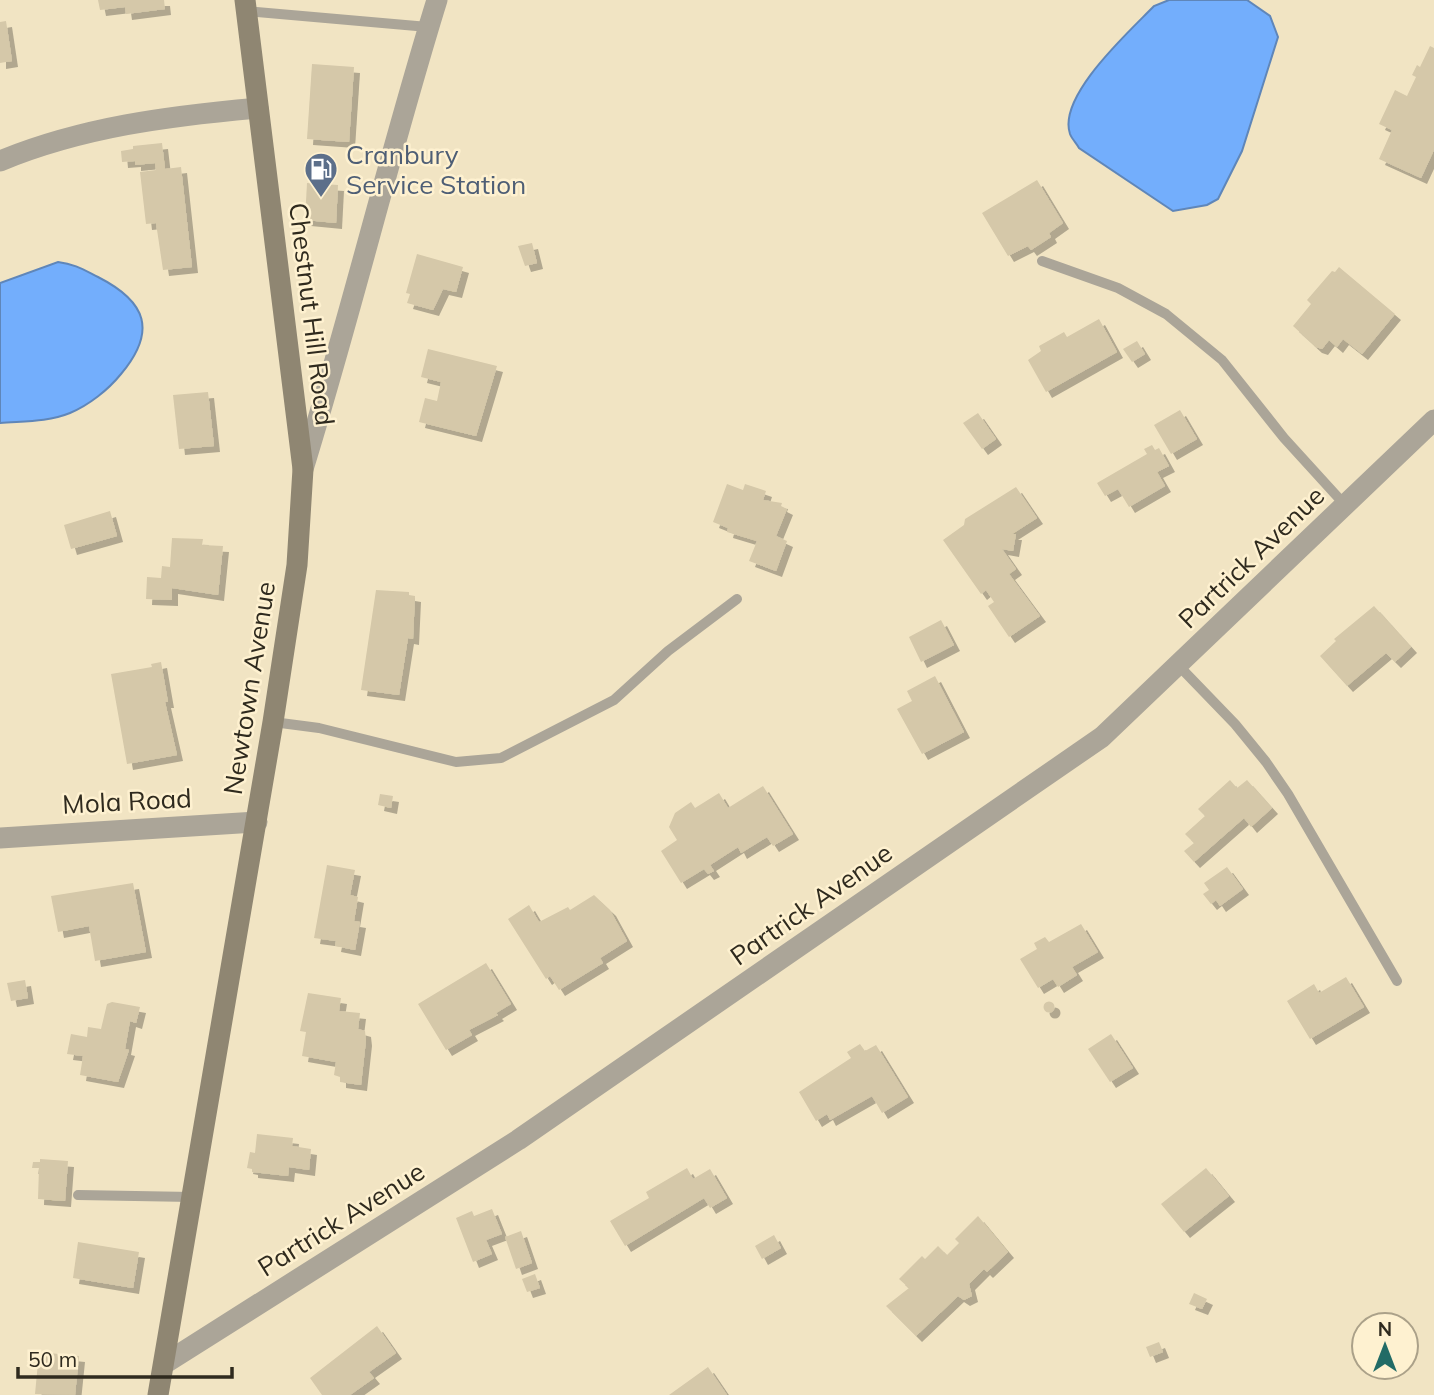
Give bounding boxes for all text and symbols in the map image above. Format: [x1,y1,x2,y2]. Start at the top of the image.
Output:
place label: Cranbury Service Station [346,138,526,201]
fuel station icon: Cranbury Service Station [302,150,340,199]
street label: Chestnut Hill Road [282,201,342,427]
street label: Partrick Avenue [1171,479,1331,635]
street label: Newtown Avenue [216,579,282,797]
street label: Mola Road [61,781,193,821]
street label: Partrick Avenue [724,836,898,972]
street label: Partrick Avenue [252,1155,430,1283]
north arrow [1350,1311,1420,1381]
text: N [1378,1317,1392,1341]
scale bar [18,1336,231,1380]
text: 50 m [28,1346,77,1372]

